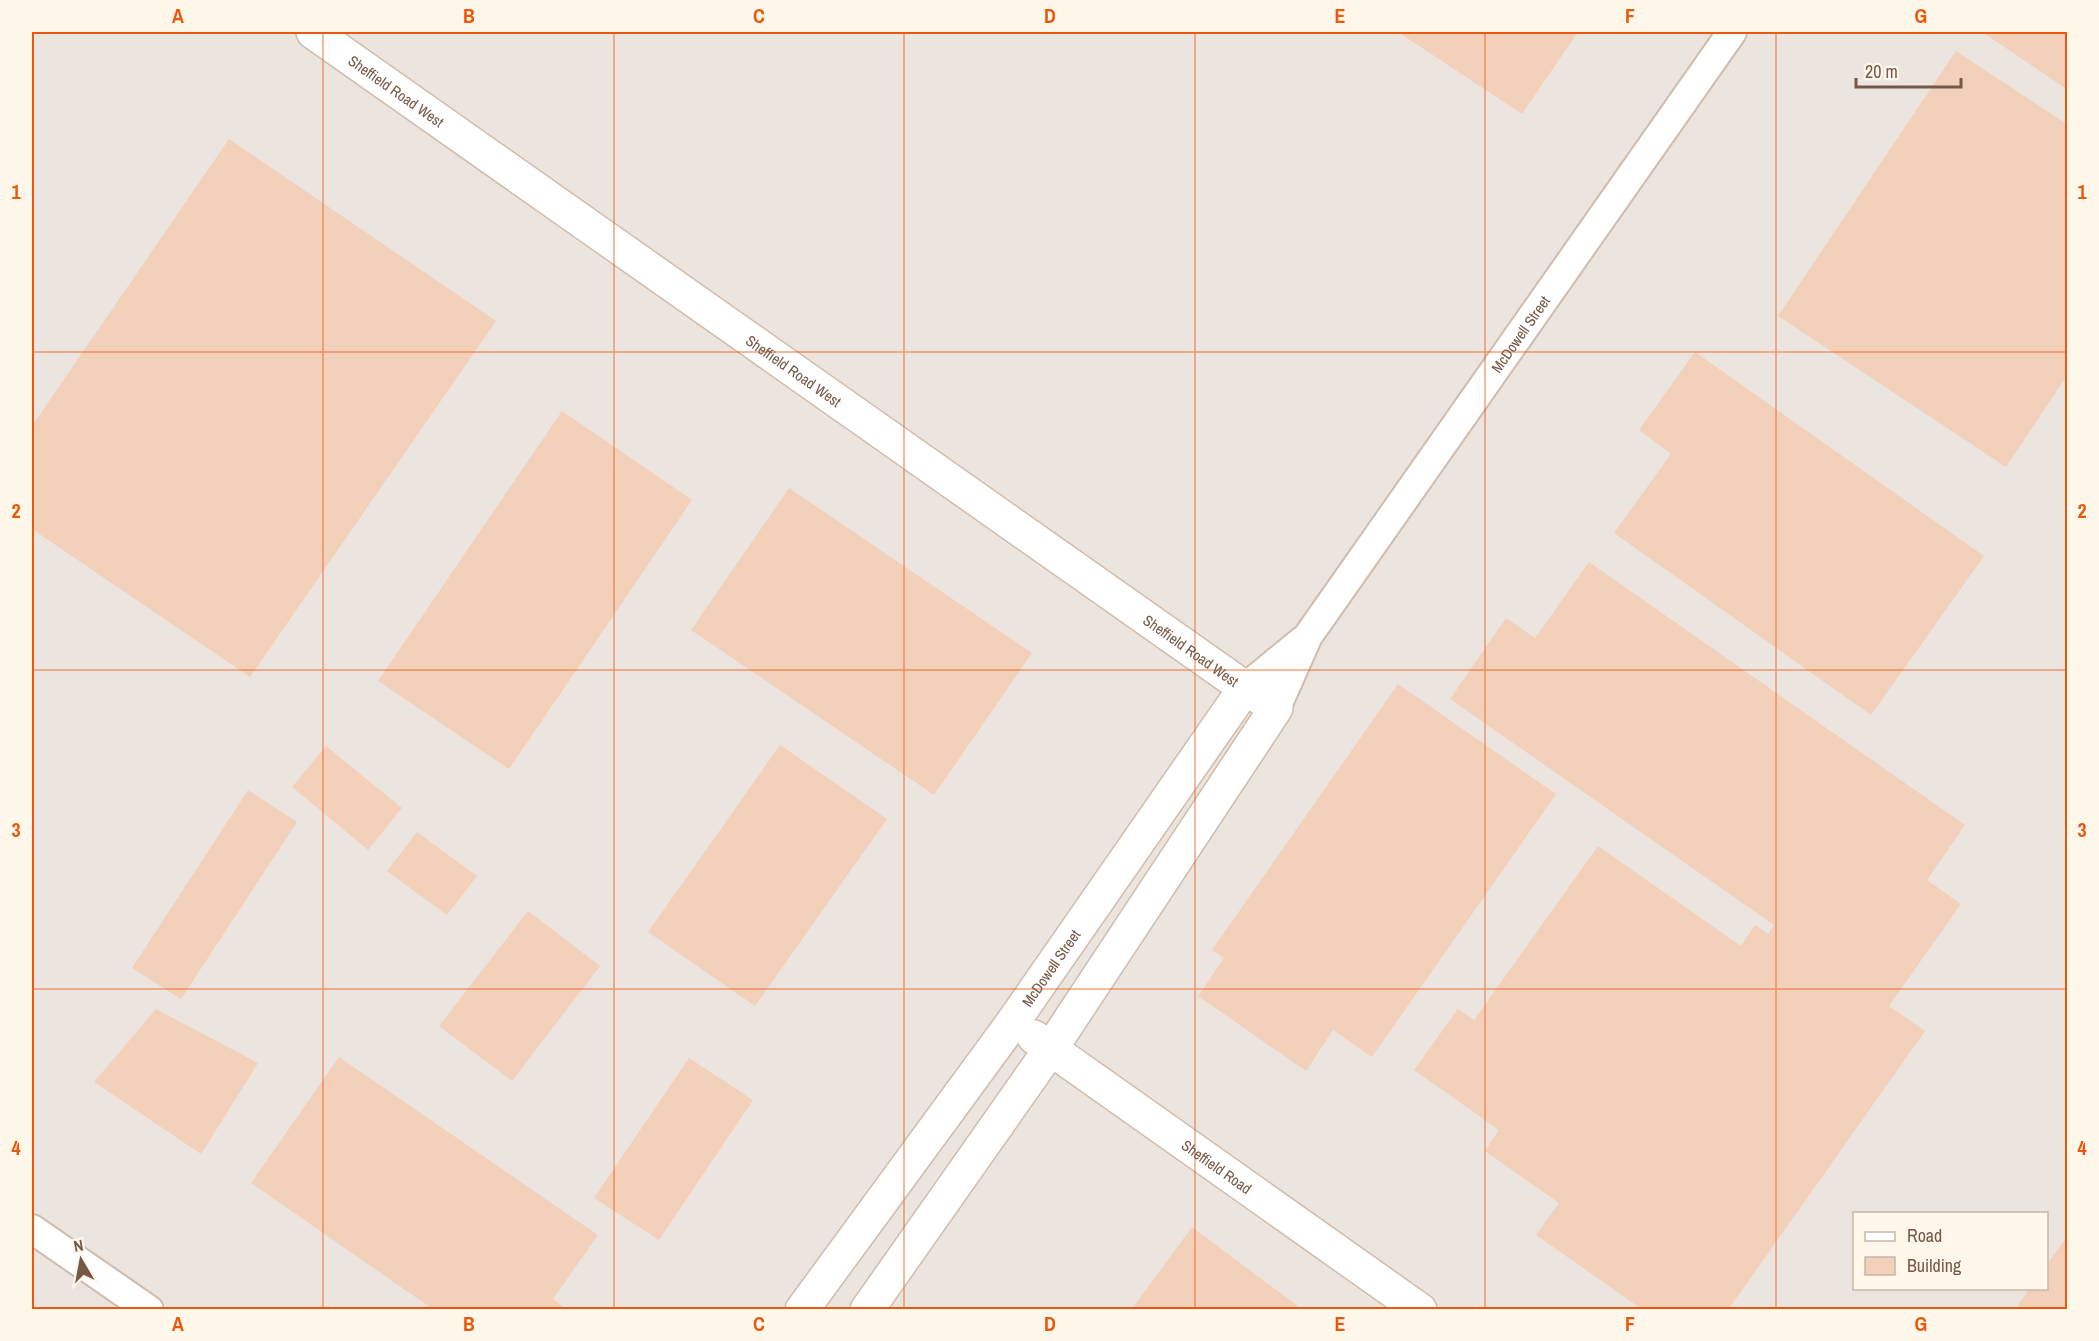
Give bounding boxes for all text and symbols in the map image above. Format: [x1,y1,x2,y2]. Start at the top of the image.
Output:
text: A [172,2,184,29]
text: B [463,2,475,29]
text: C [753,2,765,29]
text: D [1044,2,1056,29]
text: E [1335,2,1346,29]
text: F [1625,2,1635,29]
text: G [1915,2,1927,29]
street label: Sheffield Road West [344,50,449,132]
scale bar [1856,51,1961,89]
text: 20 m [1865,59,1898,84]
text: 1 [11,178,21,205]
text: 1 [2077,178,2087,205]
street label: McDowell Street [1486,291,1555,377]
street label: Sheffield Road West [742,329,846,412]
text: 2 [11,497,21,524]
text: 2 [2077,497,2087,524]
street label: Sheffield Road West [1139,609,1244,691]
text: 3 [11,816,21,843]
text: 3 [2077,816,2087,843]
street label: McDowell Street [1016,925,1085,1011]
text: 4 [11,1134,21,1161]
street label: Sheffield Road [1178,1134,1256,1198]
text: 4 [2077,1134,2087,1161]
legend [1853,1212,2048,1290]
text: Road [1907,1223,1942,1248]
north arrow [51,1230,111,1290]
text: N [72,1234,85,1257]
text: Building [1907,1253,1962,1278]
text: A [172,1310,184,1337]
text: B [463,1310,475,1337]
text: C [753,1310,765,1337]
text: D [1044,1310,1056,1337]
text: E [1335,1310,1346,1337]
text: F [1625,1310,1635,1337]
text: G [1915,1310,1927,1337]

